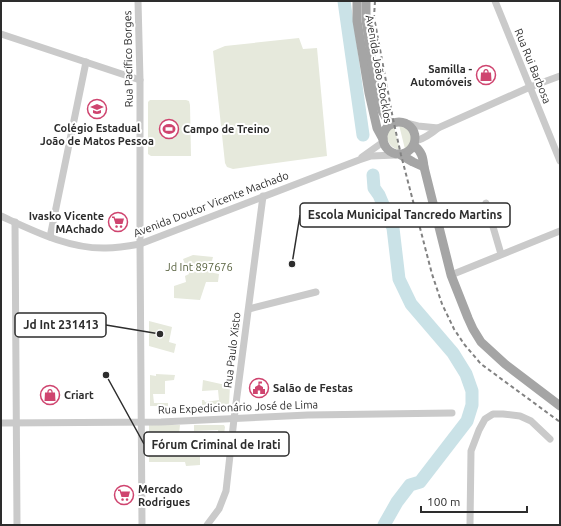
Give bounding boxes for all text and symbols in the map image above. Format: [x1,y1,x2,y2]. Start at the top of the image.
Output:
street label: Rua Pacífico Borges [121,10,135,108]
street label: Avenida João Stocklos [364,14,394,124]
street label: Rua Rui Barbosa [512,27,554,105]
place label: Samilla - Automóveis [410,63,472,88]
shop icon: Samilla - Automóveis [475,64,497,86]
school or university icon: Colégio Estadual João de Matos Pessoa [86,98,108,120]
sports icon: Campo de Treino [158,118,180,140]
place label: Colégio Estadual João de Matos Pessoa [40,122,154,147]
place label: Campo de Treino [183,123,270,135]
street label: Avenida Doutor Vicente Machado [132,169,290,239]
callout: Escola Municipal Tancredo Martins [300,203,510,227]
text: Escola Municipal Tancredo Martins [308,208,503,221]
place label: Ivasko Vicente MAchado [29,210,104,235]
supermarket icon: Ivasko Vicente MAchado [107,211,129,233]
park label: Jd Int 897676 [165,261,233,273]
street label: Rua Paulo Xisto [221,311,243,389]
callout: Jd Int 231413 [15,313,106,337]
text: Jd Int 231413 [23,318,99,331]
public building icon: Salão de Festas [248,377,270,399]
place label: Salão de Festas [273,382,353,394]
shop icon: Criart [39,384,61,406]
place label: Criart [64,389,94,401]
street label: Rua Expedicionário José de Lima [158,398,318,416]
callout: Fórum Criminal de Irati [144,432,289,456]
text: Fórum Criminal de Irati [151,438,281,451]
place label: Mercado Rodrigues [138,483,190,508]
supermarket icon: Mercado Rodrigues [113,484,135,506]
scale bar [421,488,527,514]
text: 100 m [427,495,460,508]

